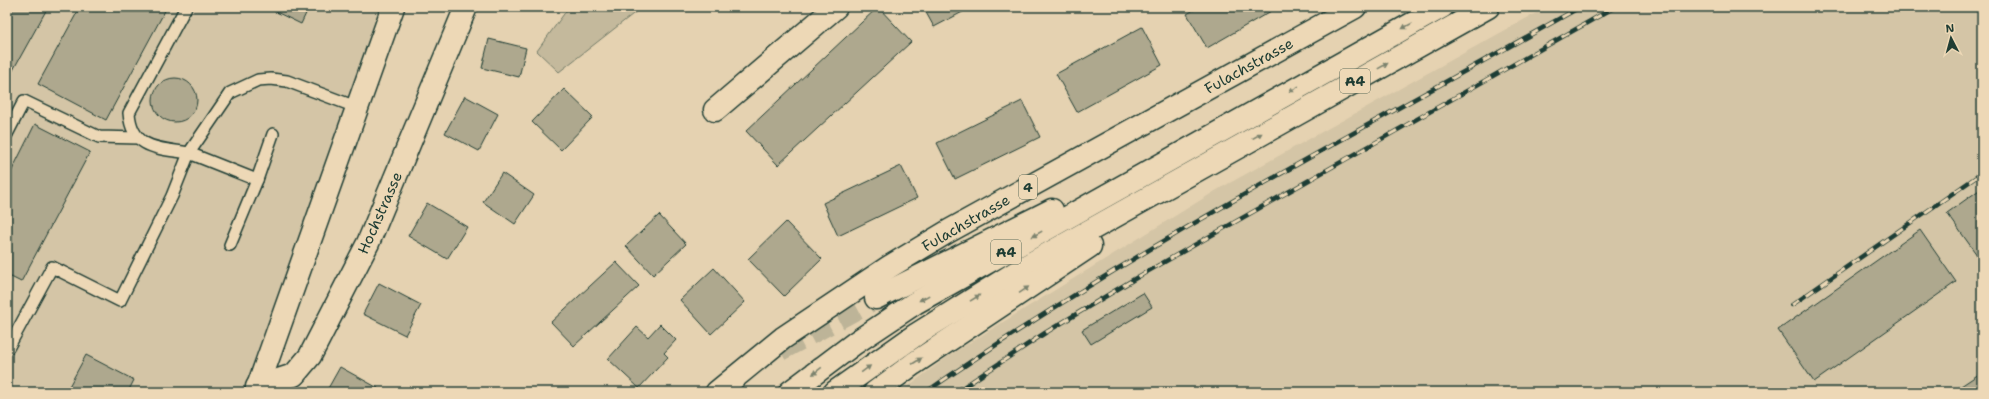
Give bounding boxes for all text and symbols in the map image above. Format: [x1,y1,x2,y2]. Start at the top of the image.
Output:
north arrow [1931,18,1971,58]
text: N [1945,21,1955,36]
one-way arrow [1402,23,1413,29]
street label: Fulachstrasse [1201,33,1297,99]
one-way arrow [1377,62,1389,69]
road number: A4 [1340,69,1370,93]
one-way arrow [1288,86,1300,93]
one-way arrow [1251,133,1263,139]
street label: Hochstrasse [353,169,407,257]
road number: 4 [1019,175,1037,199]
street label: Fulachstrasse [918,190,1014,256]
one-way arrow [1031,230,1043,237]
road number: A4 [991,240,1021,264]
one-way arrow [1018,286,1029,294]
one-way arrow [918,294,930,301]
one-way arrow [970,294,980,302]
one-way arrow [912,357,923,365]
one-way arrow [861,365,872,373]
one-way arrow [812,367,823,376]

